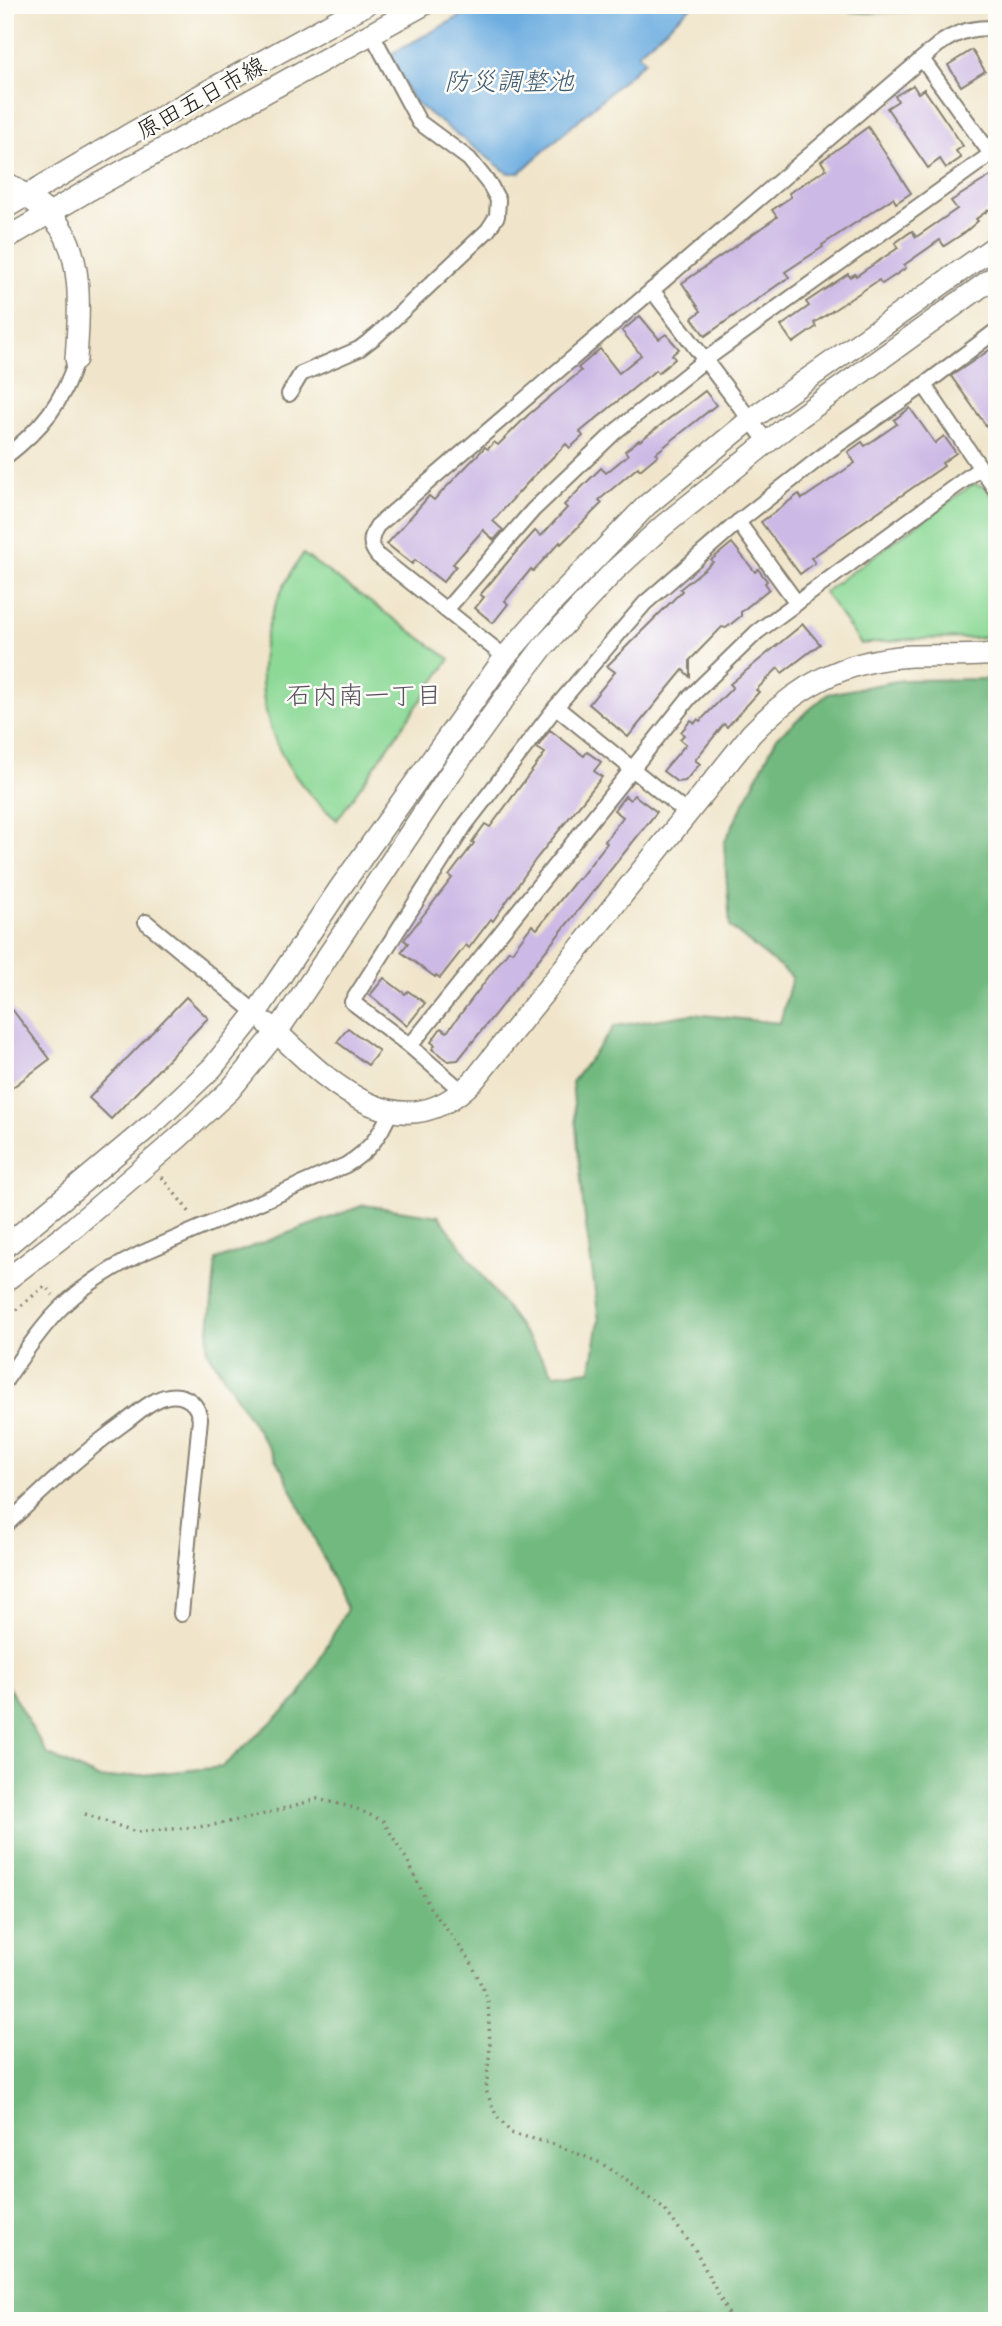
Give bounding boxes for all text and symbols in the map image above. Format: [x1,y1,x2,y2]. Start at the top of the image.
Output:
street label: 原田五日市線 [131,50,271,145]
water label: 防災調整池 [444,65,575,97]
district label: 石内南一丁目 [286,679,442,711]

